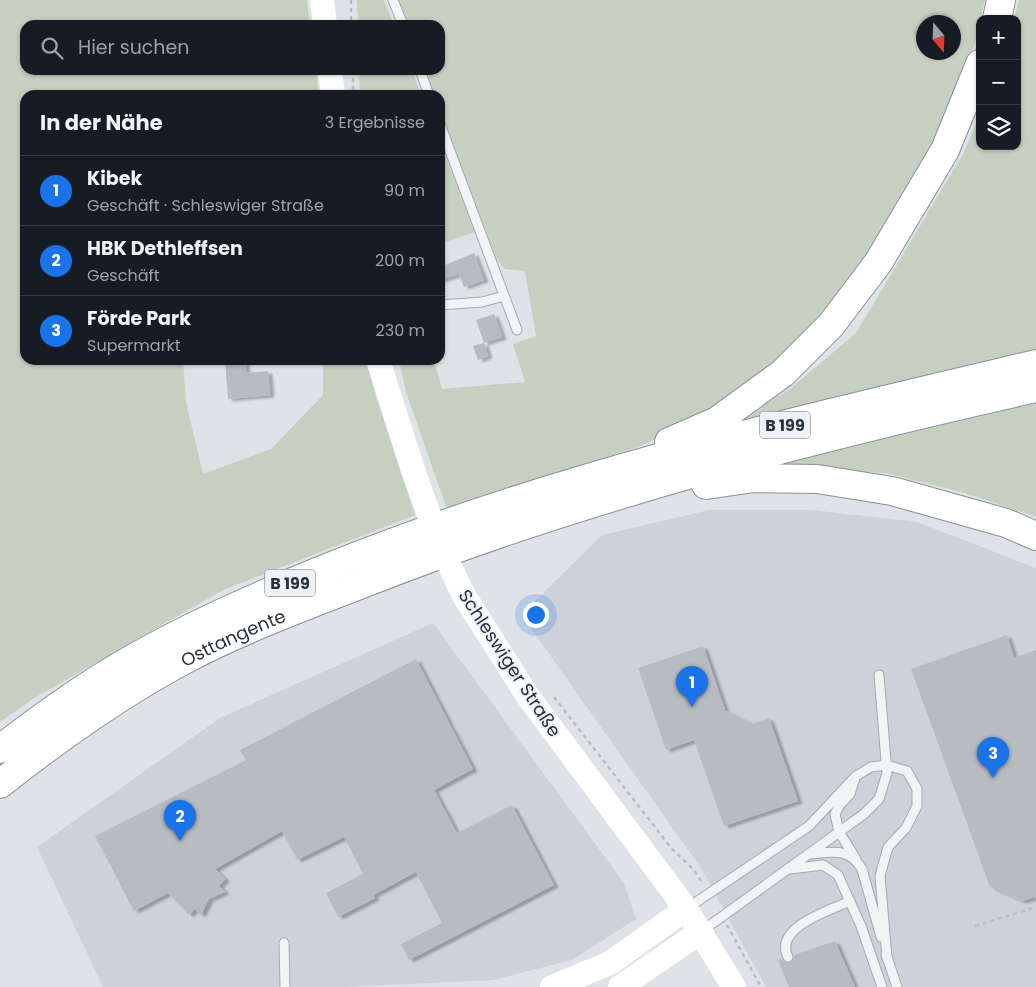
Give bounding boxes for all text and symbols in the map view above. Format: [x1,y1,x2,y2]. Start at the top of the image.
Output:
north arrow [916,15,961,60]
map controls [976,15,1021,150]
button: + [976,15,1021,60]
search box [20,20,445,75]
icon: search [38,34,66,62]
text: Hier suchen [78,34,189,61]
button: − [976,60,1021,105]
button: layers [976,105,1021,150]
text: In der Nähe [40,108,163,137]
text: 3 Ergebnisse [325,111,425,134]
text: Kibek [87,165,142,192]
text: 1 [53,179,59,202]
text: 90 m [384,179,425,202]
text: Geschäft · Schleswiger Straße [87,194,324,217]
text: HBK Dethleffsen [87,235,243,262]
text: 2 [51,249,61,272]
text: 200 m [375,249,425,272]
text: Geschäft [87,264,160,287]
text: Förde Park [87,305,191,332]
text: 3 [51,319,61,342]
text: 230 m [376,319,425,342]
text: Supermarkt [87,334,181,357]
road number: B 199 [760,412,810,438]
road number: B 199 [265,570,315,596]
street label: Schleswiger Straße [453,584,567,742]
your location [523,602,549,628]
street label: Osttangente [176,603,289,672]
pin: 1 [676,666,708,707]
pin: 3 [977,737,1009,778]
pin: 2 [164,800,196,841]

